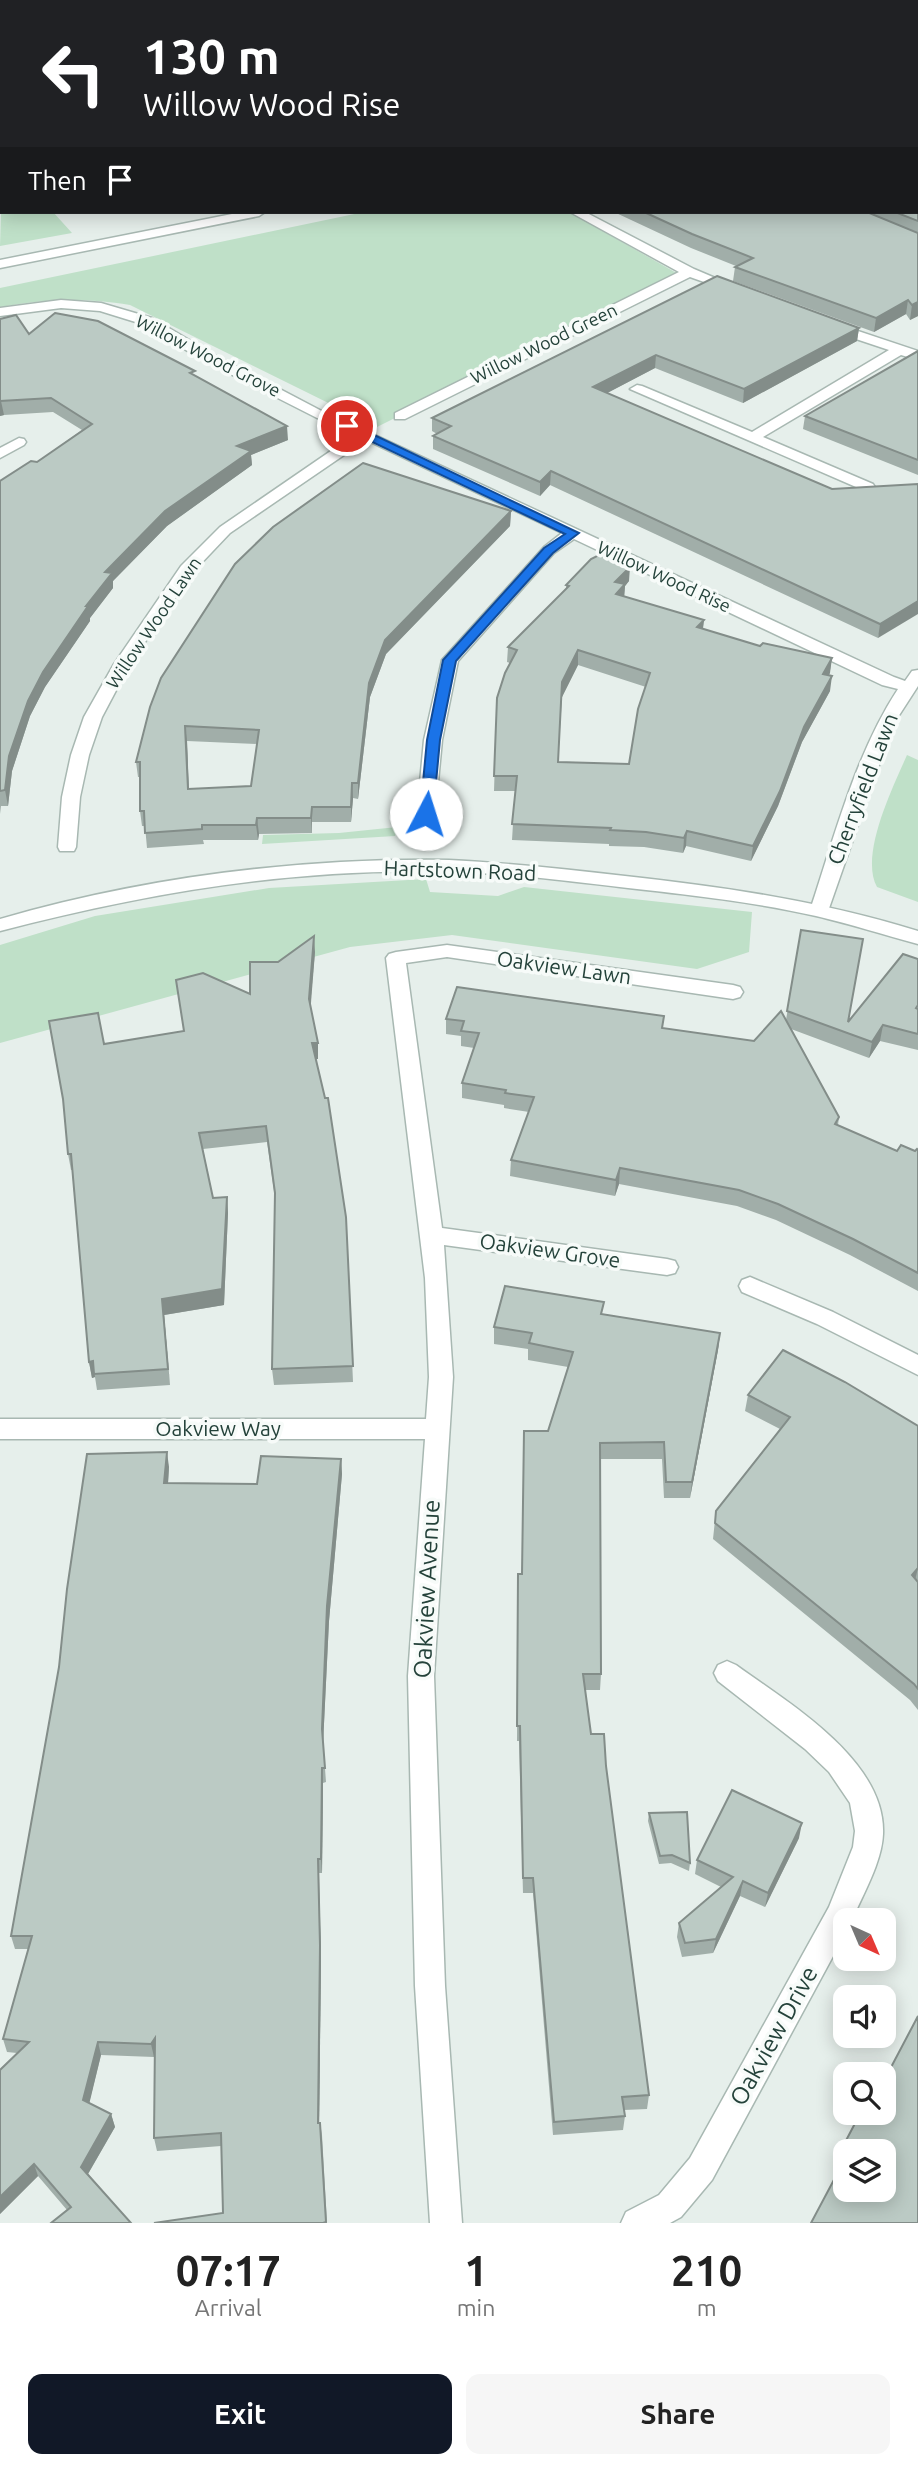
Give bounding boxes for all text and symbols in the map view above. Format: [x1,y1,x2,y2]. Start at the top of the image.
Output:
icon: left [28,28,119,119]
text: 130 m [143,28,280,83]
text: Willow Wood Rise [143,86,401,122]
icon: arrive [101,161,139,199]
text: Then [28,166,87,195]
street label: Willow Wood Green [467,299,620,387]
street label: Willow Wood Grove [133,310,284,400]
pin [317,396,377,456]
icon: arrive [328,407,366,445]
street label: Willow Wood Rise [595,536,734,616]
street label: Willow Wood Lawn [102,553,205,692]
street label: Cherryfield Lawn [822,710,902,868]
position arrow [389,777,463,851]
street label: Hartstown Road [383,855,537,885]
street label: Oakview Lawn [495,946,633,988]
street label: Oakview Grove [478,1228,622,1272]
street label: Oakview Way [155,1416,281,1440]
street label: Oakview Avenue [408,1499,445,1679]
north arrow [833,1908,896,1970]
map controls [833,1908,896,2202]
street label: Oakview Drive [724,1962,823,2110]
button: sound [833,1985,896,2048]
button: search [833,2062,896,2125]
button: layers [833,2139,896,2202]
text: 07:17 [176,2247,281,2294]
text: 1 [464,2247,488,2294]
text: 210 [671,2247,742,2294]
text: Arrival [195,2295,262,2320]
text: min [457,2295,495,2320]
text: m [697,2295,717,2320]
button: Exit [28,2374,452,2454]
button: Share [466,2374,890,2454]

